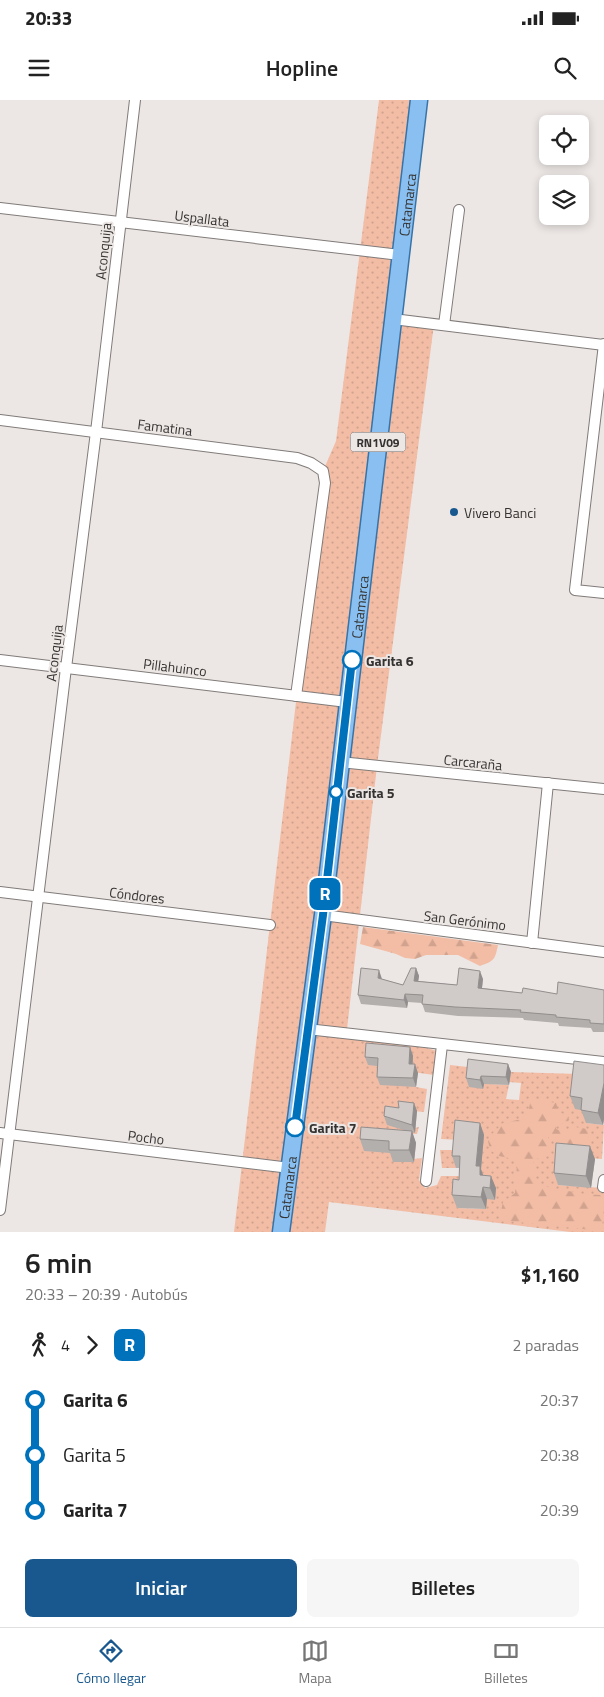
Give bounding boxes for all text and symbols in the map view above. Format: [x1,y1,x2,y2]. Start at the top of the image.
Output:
text: 20:33 [25,3,72,32]
text: Hopline [266,51,338,85]
icon: menu [25,54,53,82]
icon: search [551,54,579,82]
map controls [539,115,589,225]
button: locate [539,115,589,165]
street label: Catamarca [393,172,421,237]
button: layers [539,175,589,225]
street label: Uspallata [173,204,231,232]
street label: Aconquija [90,221,116,281]
street label: Famatina [136,413,194,441]
road number: RN1V09 [350,432,406,452]
place label: Vivero Banci [464,502,536,523]
marker: Vivero Banci [448,506,460,518]
street label: Catamarca [345,574,373,639]
street label: Aconquija [40,623,68,683]
marker: Garita 6 [342,650,362,670]
place label: Garita 6 [366,650,414,671]
street label: Pillahuinco [142,653,208,681]
street label: Carcaraña [443,748,503,776]
place label: Garita 5 [347,782,395,803]
marker: Garita 5 [329,785,343,799]
line badge: R [309,878,341,910]
text: R [319,880,331,907]
street label: Cóndores [108,881,166,909]
street label: San Gerónimo [423,905,507,935]
marker: Garita 7 [285,1117,305,1137]
place label: Garita 7 [309,1117,357,1138]
street label: Pocho [127,1124,165,1150]
street label: Catamarca [272,1155,301,1220]
text: 6 min [25,1241,92,1284]
text: $1,160 [521,1260,579,1289]
text: 20:33 – 20:39 · Autobús [25,1282,188,1306]
icon: walk [25,1331,53,1359]
icon: forward [78,1331,106,1359]
text: R [124,1331,135,1358]
text: 4 [61,1333,70,1357]
text: 2 paradas [513,1333,579,1357]
text: Garita 6 [63,1385,128,1414]
text: 20:37 [540,1388,579,1412]
text: Garita 5 [63,1440,126,1469]
text: 20:38 [540,1443,579,1467]
text: Garita 7 [63,1495,128,1524]
text: 20:39 [540,1498,579,1522]
button: Iniciar [25,1559,297,1617]
button: Billetes [307,1559,579,1617]
tab: Cómo llegar [76,1637,146,1688]
tab: Mapa [298,1637,332,1688]
tab: Billetes [484,1637,528,1688]

